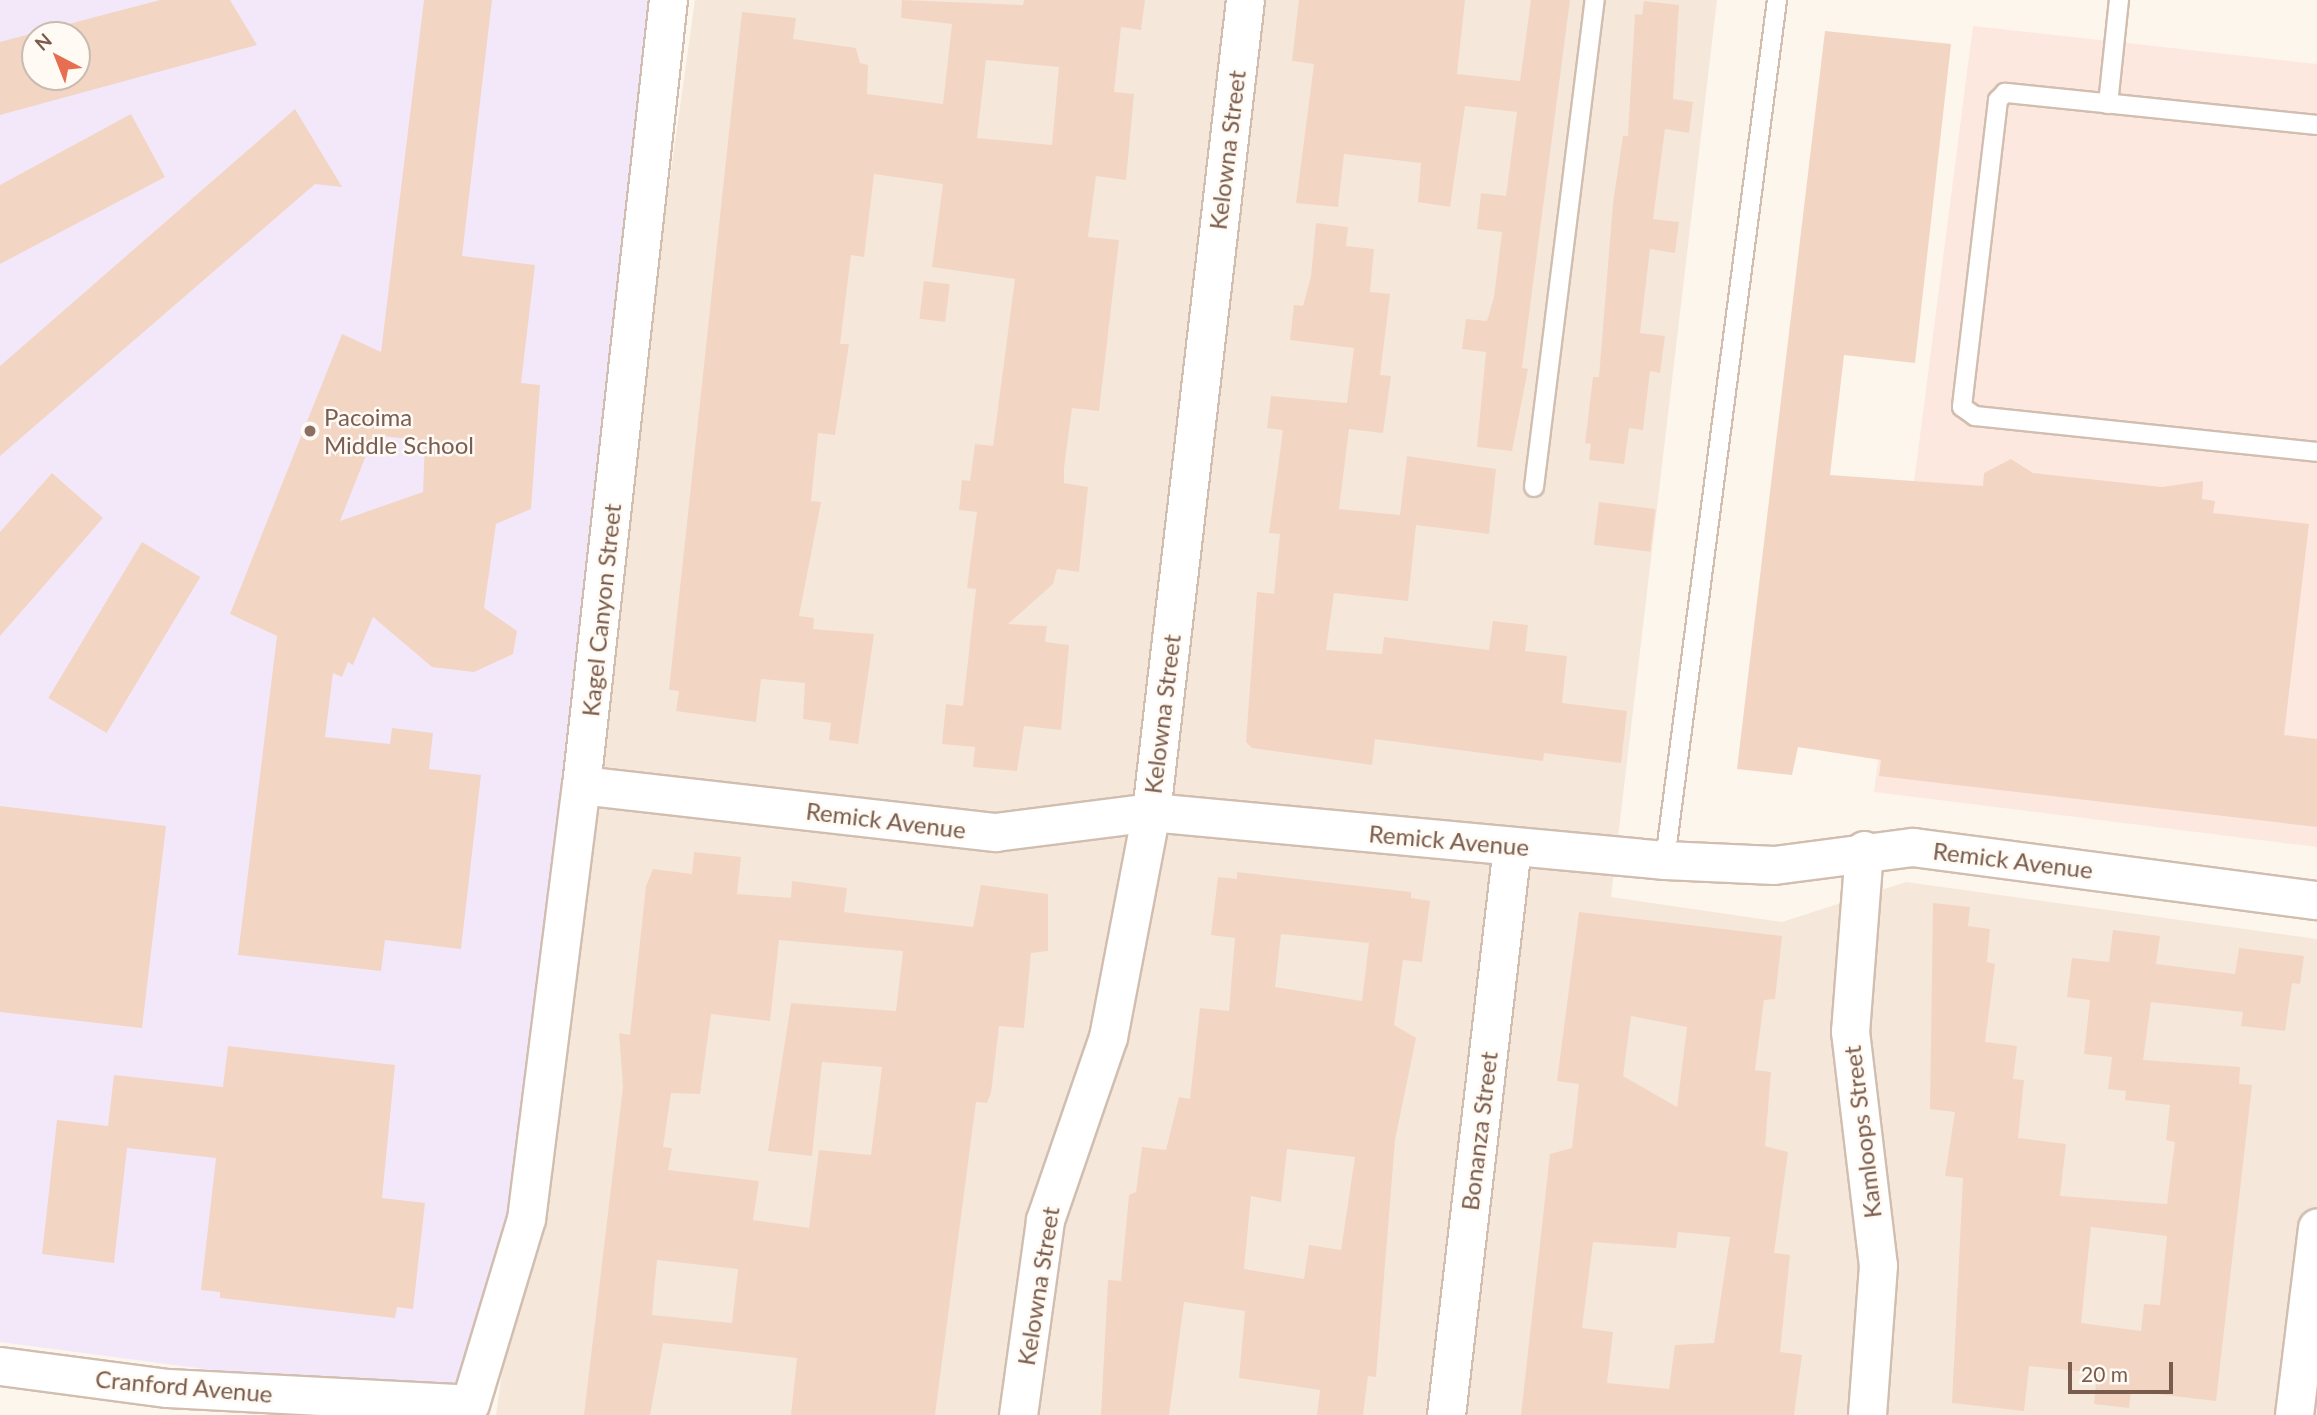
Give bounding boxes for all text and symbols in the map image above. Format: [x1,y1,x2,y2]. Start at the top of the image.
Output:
north arrow [21,21,91,91]
text: N [30,28,56,55]
street label: Kelowna Street [1203,69,1251,231]
place label: Pacoima Middle School [324,403,474,459]
marker: Pacoima Middle School [302,423,318,439]
street label: Kagel Canyon Street [575,502,627,718]
street label: Kelowna Street [1138,633,1186,795]
street label: Remick Avenue [804,796,968,844]
street label: Remick Avenue [1367,819,1531,861]
street label: Remick Avenue [1931,836,2095,884]
street label: Kamloops Street [1837,1044,1887,1220]
street label: Bonanza Street [1455,1050,1503,1212]
street label: Kelowna Street [1011,1205,1065,1367]
scale bar [2072,1348,2177,1392]
text: 20 m [2081,1361,2128,1386]
street label: Cranford Avenue [94,1364,274,1408]

